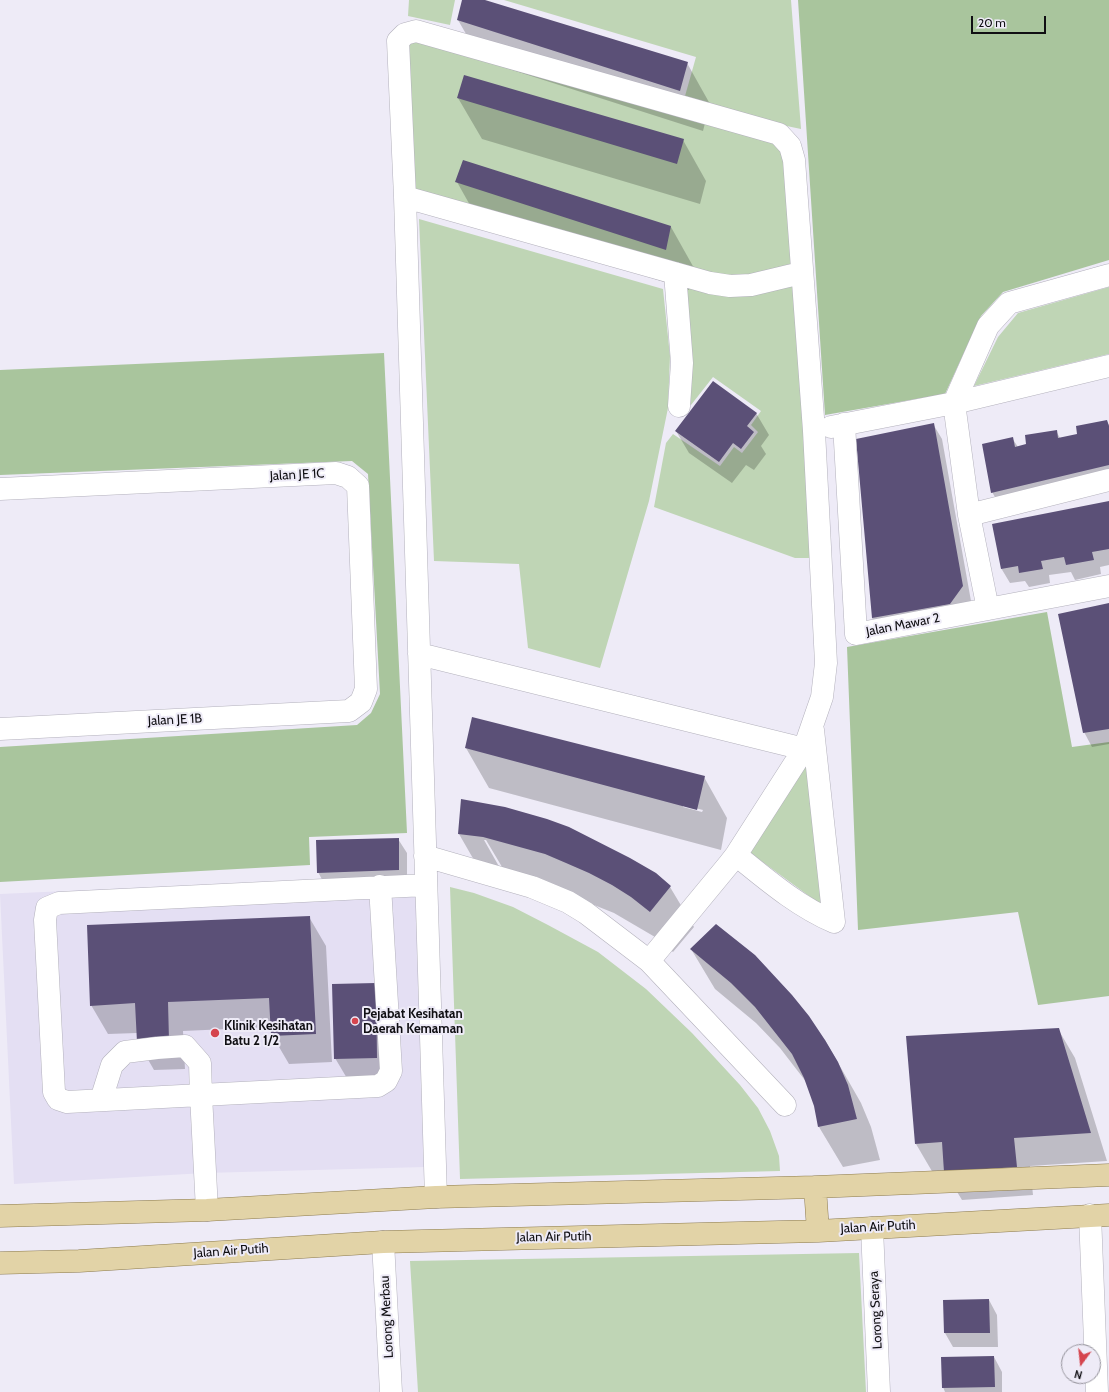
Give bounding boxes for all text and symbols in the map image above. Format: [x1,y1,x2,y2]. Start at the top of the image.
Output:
scale bar [973,8,1048,34]
text: 20 m [978,15,1006,30]
street label: Jalan JE 1C [269,466,325,484]
street label: Jalan Mawar 2 [865,610,941,640]
street label: Jalan JE 1B [147,711,203,729]
place label: Pejabat Kesihatan Daerah Kemaman [363,1006,463,1037]
marker: Pejabat Kesihatan Daerah Kemaman [350,1016,360,1026]
place label: Klinik Kesihatan Batu 2 1/2 [224,1018,313,1049]
marker: Klinik Kesihatan Batu 2 1/2 [209,1027,221,1039]
street label: Jalan Air Putih [840,1217,916,1237]
street label: Jalan Air Putih [516,1229,592,1245]
street label: Jalan Air Putih [193,1241,269,1261]
street label: Lorong Seraya [866,1271,886,1349]
street label: Lorong Merbau [377,1275,397,1359]
north arrow [1061,1344,1101,1384]
text: N [1073,1367,1084,1382]

